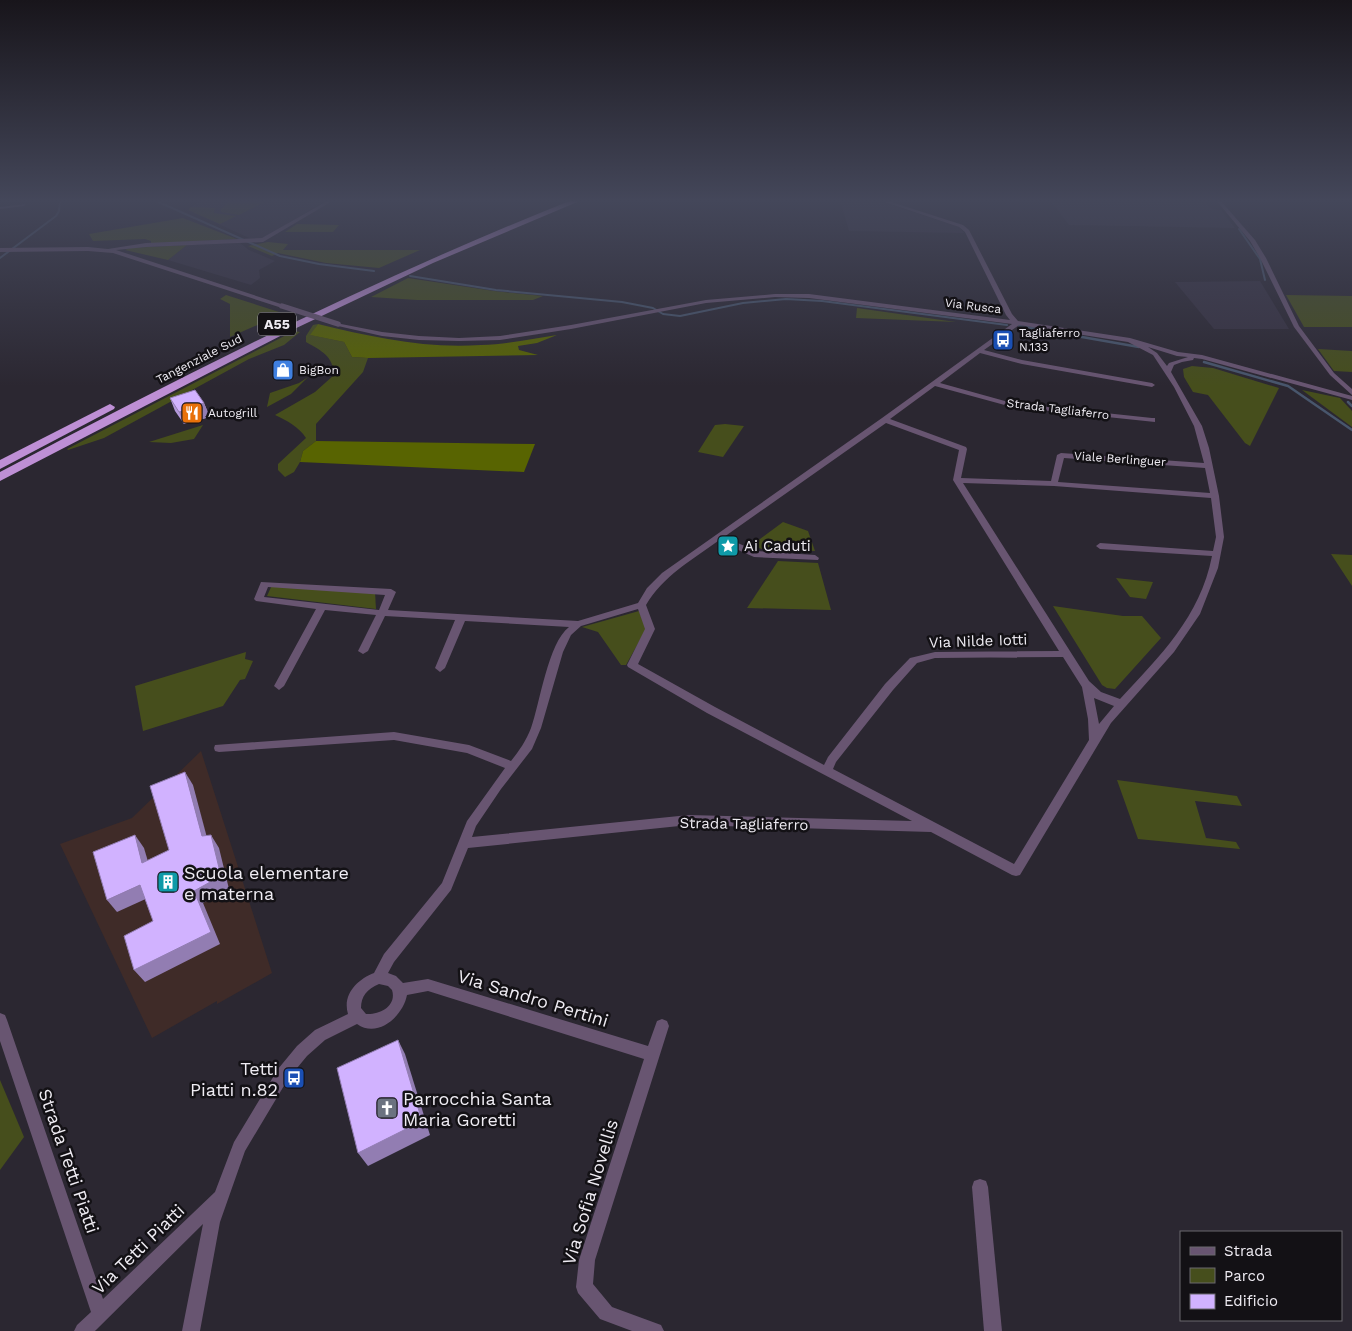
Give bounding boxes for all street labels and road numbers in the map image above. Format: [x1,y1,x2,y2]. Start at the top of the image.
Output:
street label: Via Rusca [944,296,1002,316]
road number: A55 [258,312,296,336]
street label: Tangenziale Sud [154,331,244,387]
street label: Strada Tagliaferro [1006,396,1110,422]
street label: Viale Berlinguer [1074,449,1166,469]
street label: Via Nilde Iotti [928,630,1028,652]
street label: Strada Tagliaferro [679,814,809,834]
street label: Via Sandro Pertini [455,965,611,1031]
street label: Strada Tetti Piatti [34,1086,104,1236]
street label: Via Sofia Novellis [558,1117,622,1267]
street label: Via Tetti Piatti [88,1200,188,1298]

